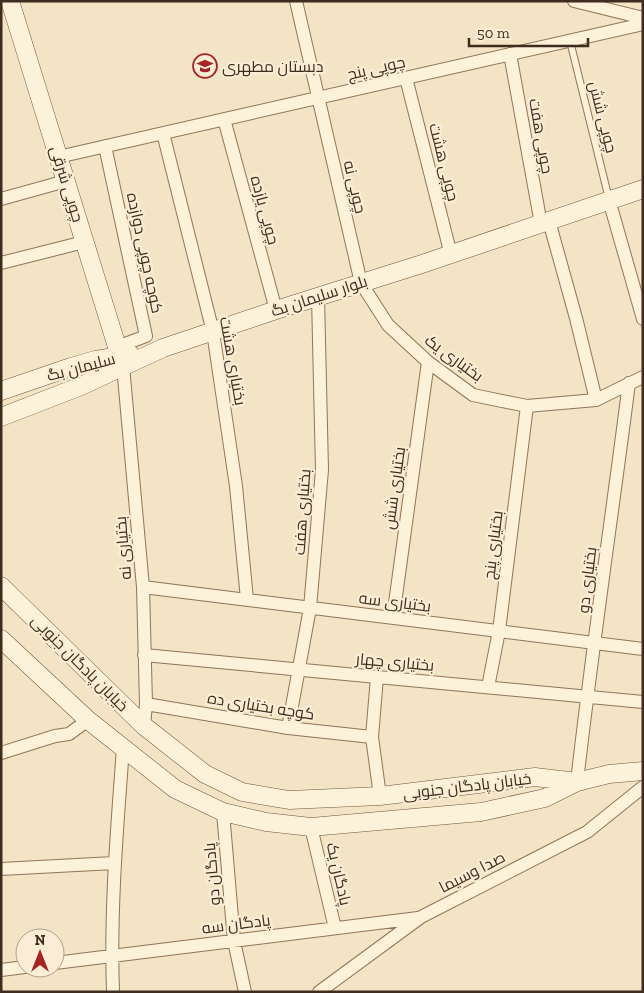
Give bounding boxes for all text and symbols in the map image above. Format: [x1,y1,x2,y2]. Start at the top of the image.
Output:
scale bar [469,15,588,47]
text: 50 m [477,24,510,42]
street label: چوپی پنج [345,52,407,86]
school or university icon: دبستان مطهری [192,53,218,79]
place label: دبستان مطهری [222,57,323,77]
street label: چوپی شش [583,79,621,155]
street label: چوپی هفت [523,97,557,176]
street label: چوپی هشت [423,121,463,203]
street label: چوپی شرقی [45,144,88,225]
street label: چوپی نه [338,159,370,216]
street label: چوپی یازده [245,174,283,247]
street label: کوچه چوپی دوازده [121,191,167,316]
street label: بلوار سلیمان بگ [268,271,370,322]
street label: بختیاری هشت [215,315,250,407]
street label: بختیاری یک [420,330,487,386]
street label: سلیمان بگ [45,349,118,386]
street label: بختیاری شش [379,445,410,531]
street label: بختیاری هفت [290,468,315,556]
street label: بختیاری پنج [479,509,509,581]
street label: بختیاری نه [111,515,136,581]
street label: بختیاری دو [574,546,601,614]
street label: بختیاری سه [358,588,432,617]
street label: خیابان پادگان جنوبی [26,611,132,717]
street label: بختیاری چهار [354,649,435,677]
street label: کوچه بختیاری ده [206,688,316,726]
street label: خیابان پادگان جنوبی [402,769,533,805]
street label: پادگان دو [200,841,226,906]
street label: پادگان یک [321,841,356,908]
street label: صدا وسیما [436,847,508,897]
street label: پادگان سه [201,910,272,940]
north arrow [15,928,65,978]
text: N [35,932,46,949]

